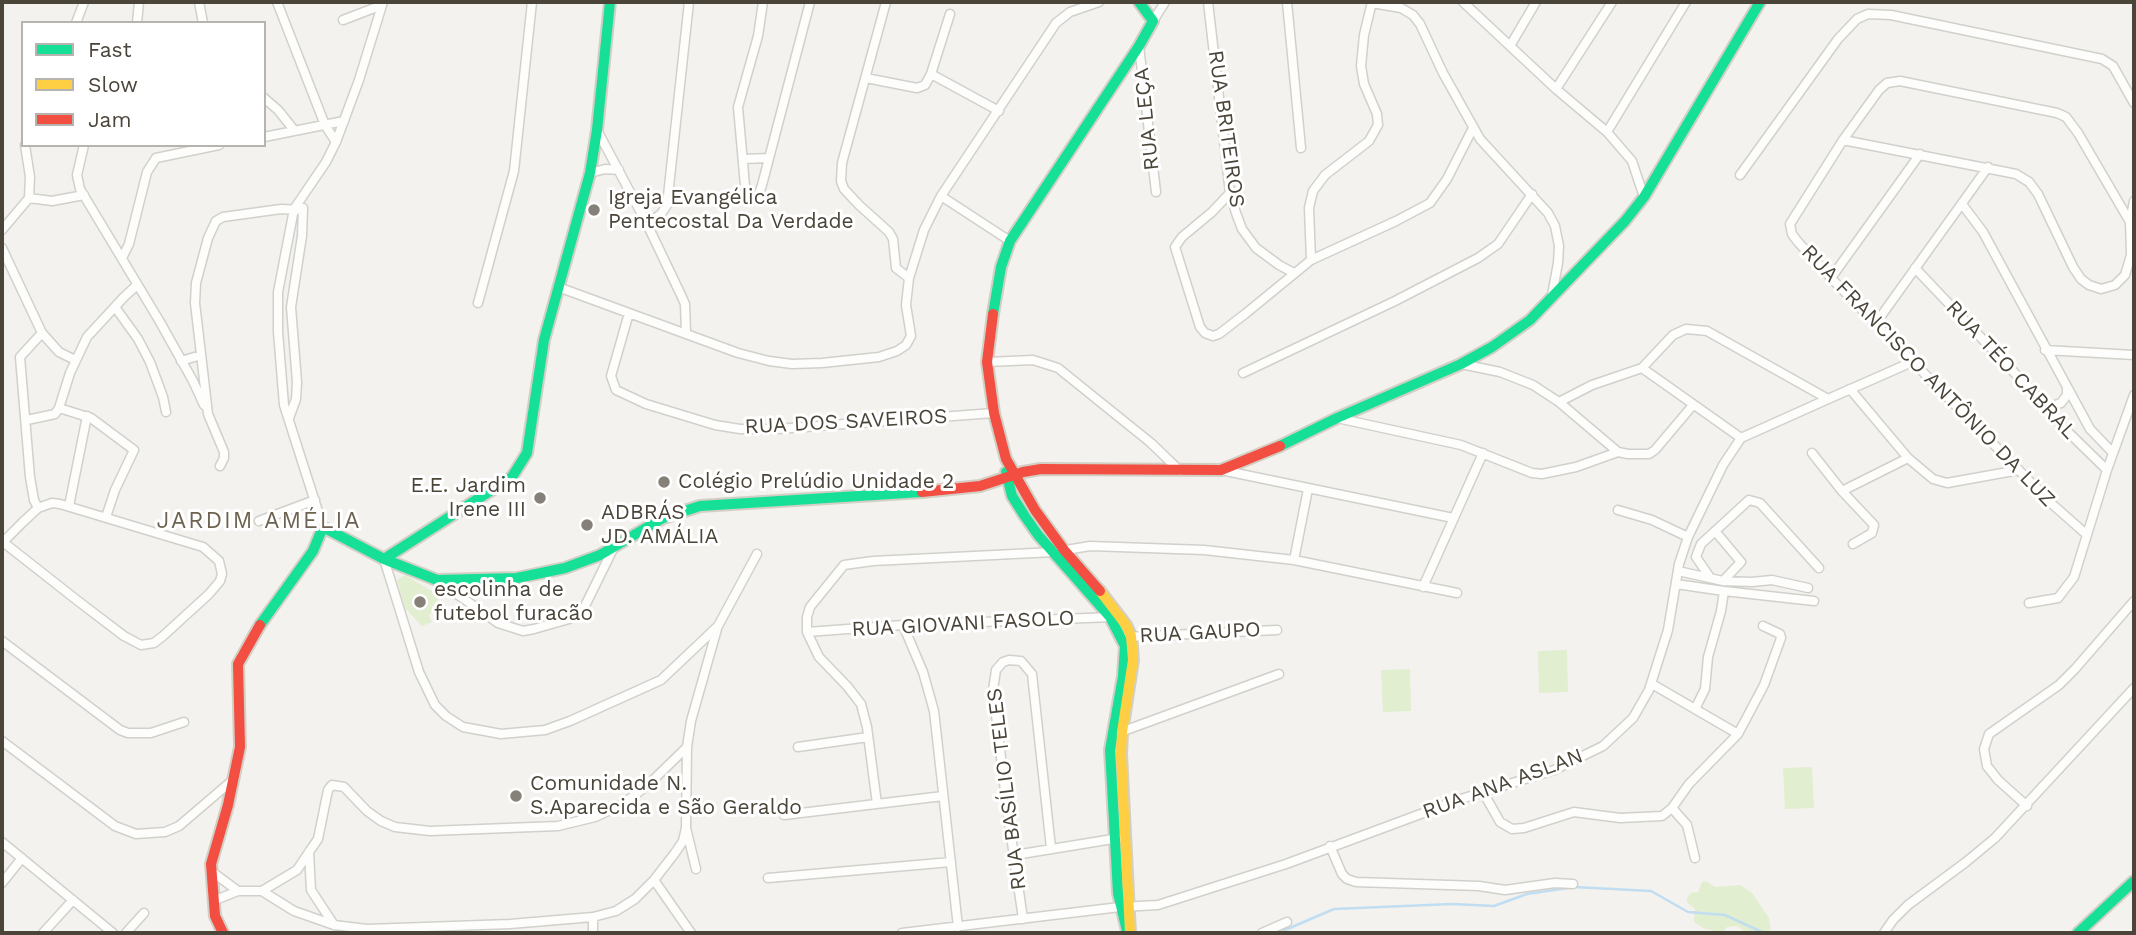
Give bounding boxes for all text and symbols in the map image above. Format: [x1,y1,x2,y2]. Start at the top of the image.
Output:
legend [21,21,266,147]
text: Fast [88,37,132,62]
street label: RUA BRITEIROS [1202,49,1250,209]
street label: RUA LEÇA [1129,66,1165,172]
text: Slow [88,72,138,97]
text: Jam [88,107,131,132]
place label: Igreja Evangélica Pentecostal Da Verdade [608,185,854,235]
marker: Igreja Evangélica Pentecostal Da Verdade [586,202,602,218]
street label: RUA FRANCISCO ANTÔNIO DA LUZ [1796,240,2060,512]
street label: RUA TÉO CABRAL [1940,295,2082,445]
street label: RUA DOS SAVEIROS [744,404,948,440]
place label: Colégio Prelúdio Unidade 2 [678,469,954,495]
place label: E.E. Jardim Irene III [410,473,526,523]
marker: Colégio Prelúdio Unidade 2 [656,474,672,490]
marker: E.E. Jardim Irene III [532,490,548,506]
place label: ADBRÁS JD. AMÁLIA [601,500,718,550]
district label: JARDIM AMÉLIA [158,507,360,535]
marker: ADBRÁS JD. AMÁLIA [579,517,595,533]
place label: escolinha de futebol furacão [434,577,593,627]
marker: escolinha de futebol furacão [412,594,428,610]
street label: RUA GIOVANI FASOLO [851,606,1075,642]
street label: RUA GAUPO [1139,617,1261,649]
street label: RUA BASÍLIO TELES [982,687,1032,891]
street label: RUA ANA ASLAN [1419,743,1587,825]
place label: Comunidade N. S.Aparecida e São Geraldo [530,771,802,821]
marker: Comunidade N. S.Aparecida e São Geraldo [508,788,524,804]

